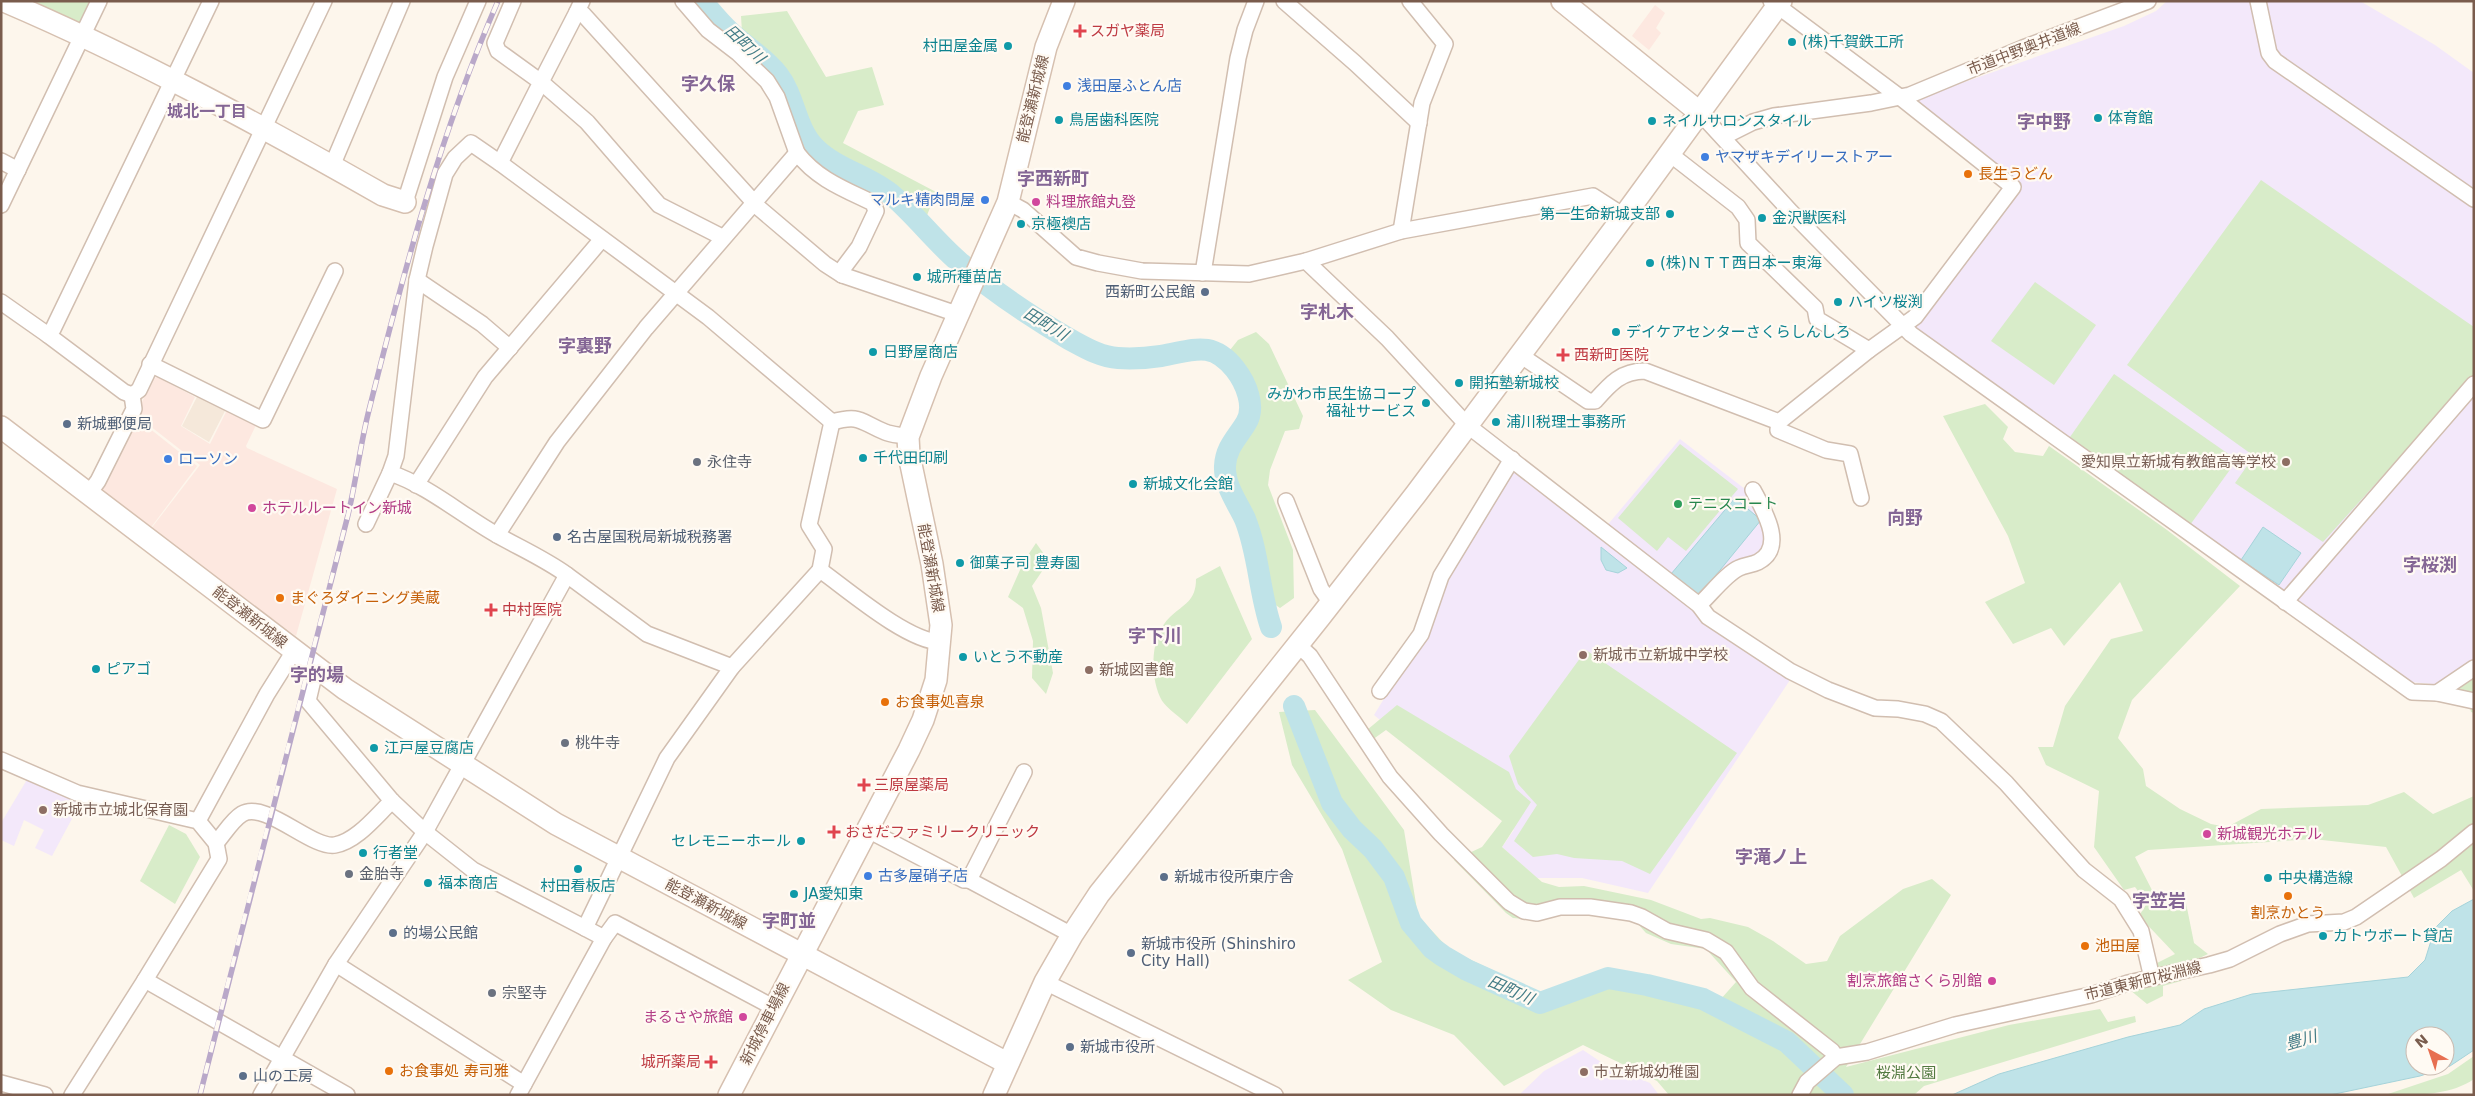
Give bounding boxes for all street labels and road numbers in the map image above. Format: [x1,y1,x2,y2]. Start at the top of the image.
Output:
street label: 市道中野奥井道線 [1965,19,2083,79]
street label: 能登瀬新城線 [1013,53,1053,145]
street label: 能登瀬新城線 [914,522,948,614]
street label: 能登瀬新城線 [209,582,291,652]
street label: 能登瀬新城線 [662,875,750,933]
street label: 市道東新町桜淵線 [2083,958,2203,1004]
street label: 新城停車場線 [737,980,793,1068]

